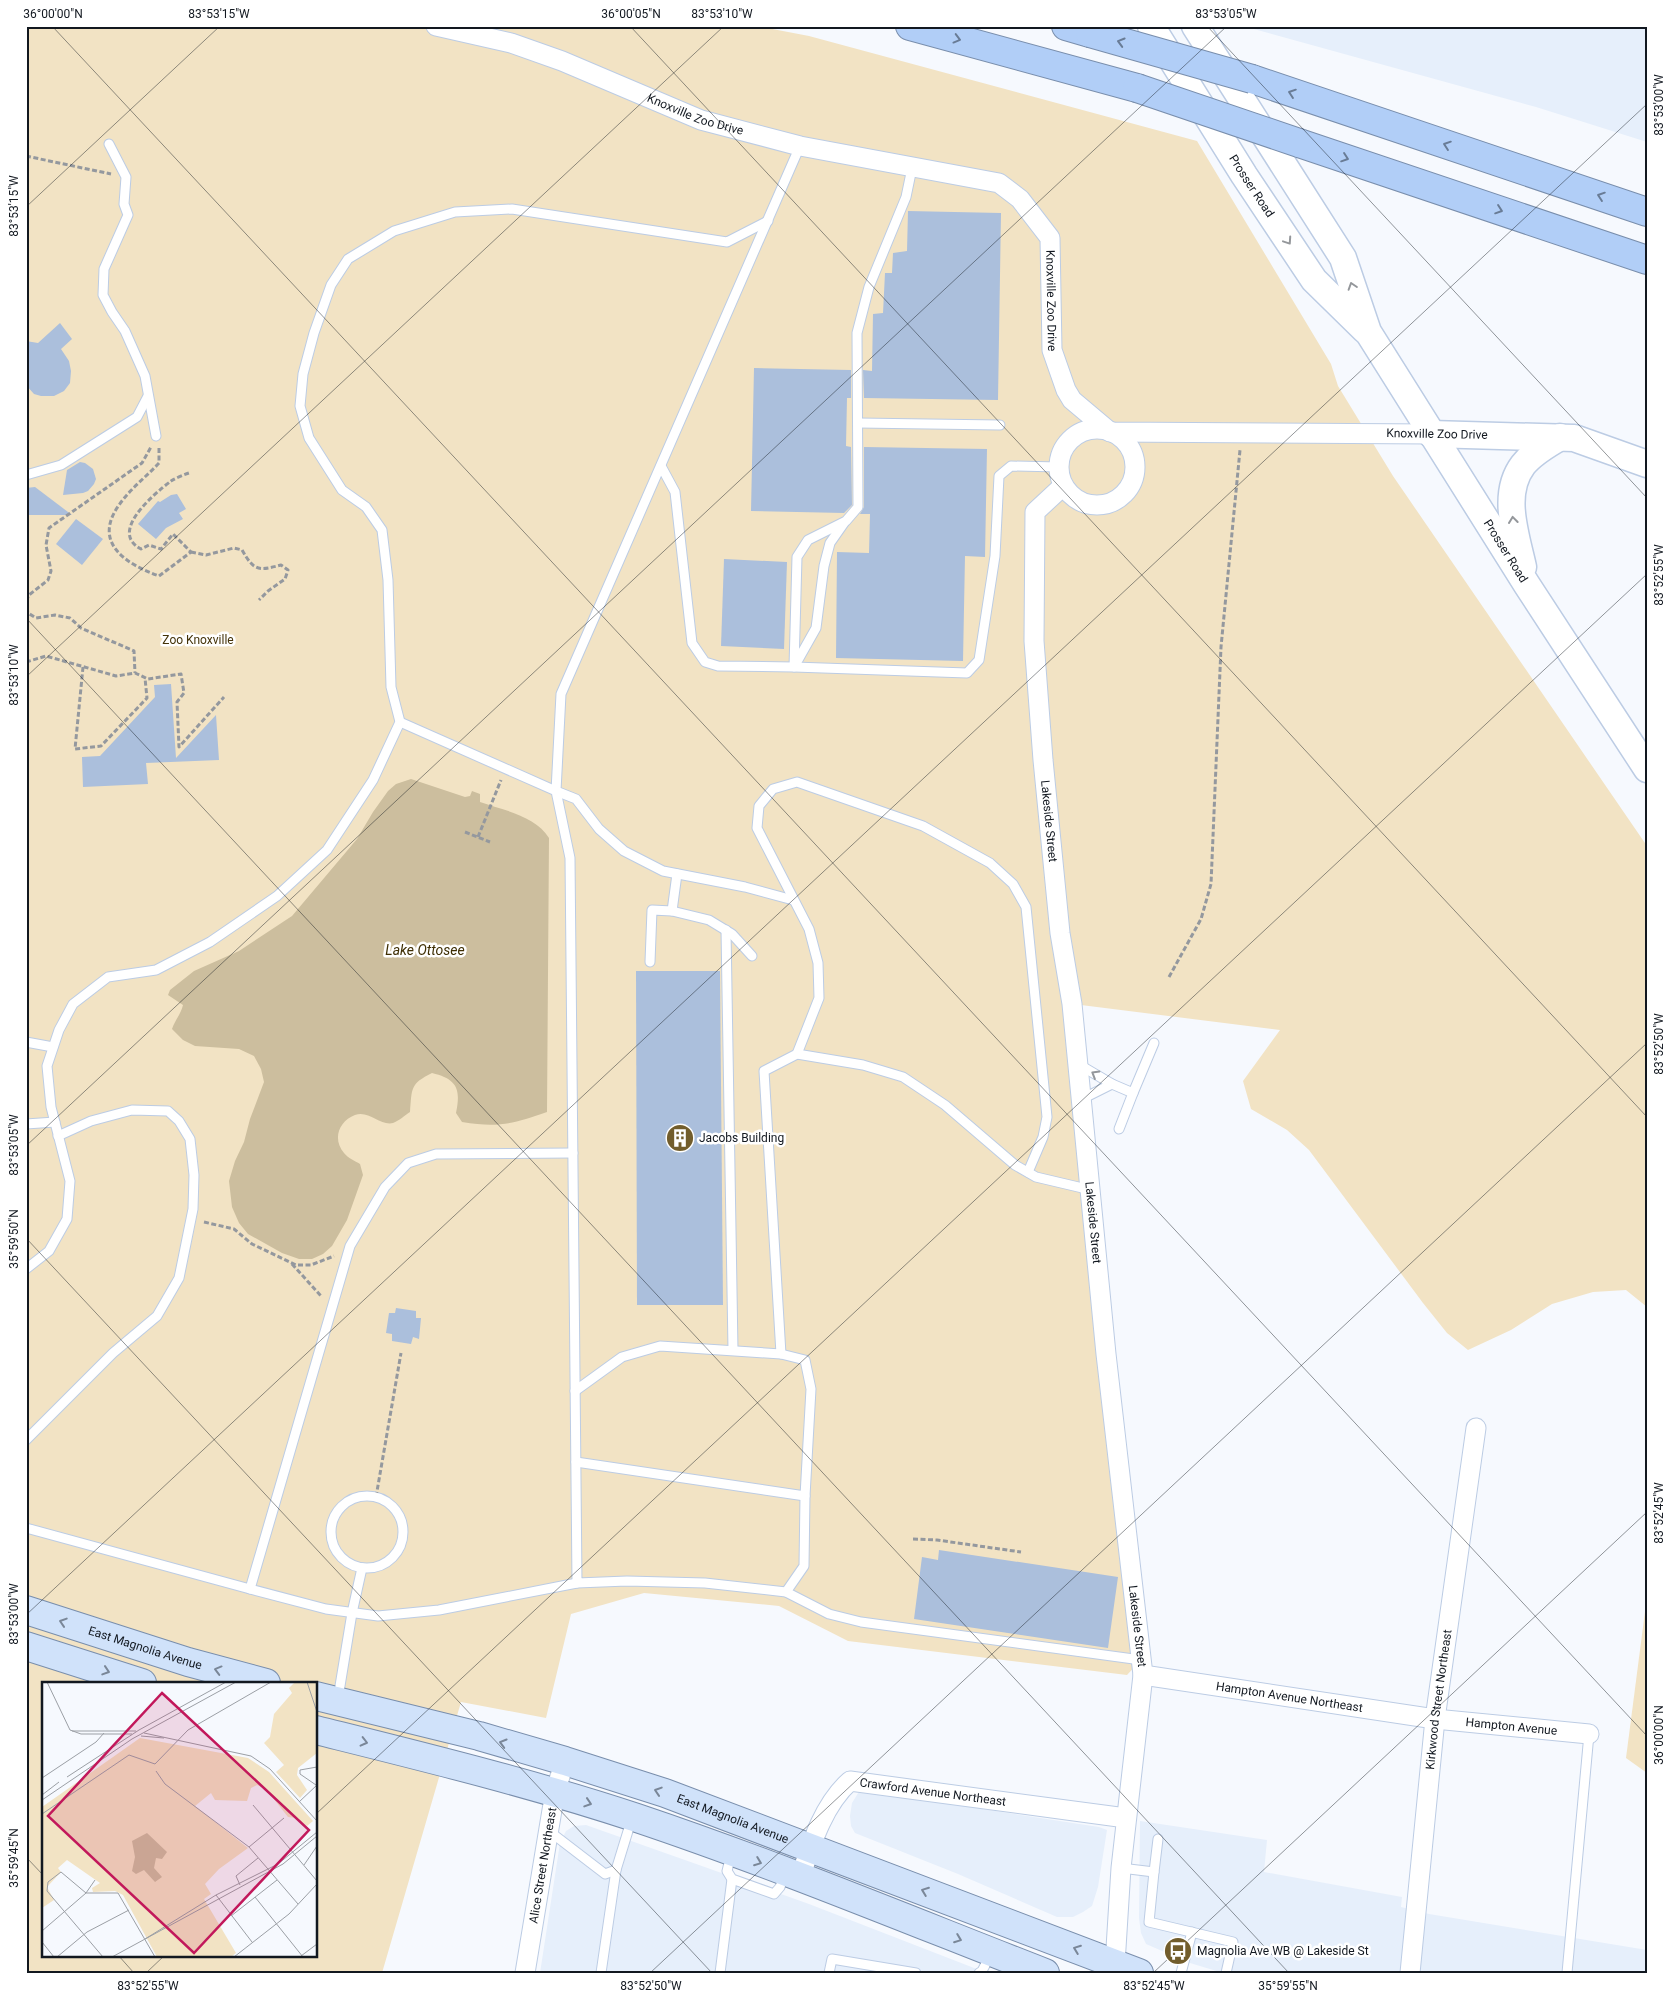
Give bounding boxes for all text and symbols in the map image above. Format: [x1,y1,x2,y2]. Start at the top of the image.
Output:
text: 36°00'00"N [23,7,83,21]
text: 83°53'15"W [188,7,250,21]
text: 36°00'05"N [601,7,661,21]
text: 83°53'10"W [691,7,753,21]
text: 83°53'05"W [1195,7,1257,21]
one-way arrow [953,33,961,44]
one-way arrow [1117,37,1125,47]
text: 83°53'00"W [1652,74,1666,136]
one-way arrow [1289,89,1297,99]
street label: Knoxville Zoo Drive [645,91,745,138]
one-way arrow [1443,140,1451,150]
street label: Prosser Road [1226,152,1277,220]
one-way arrow [1341,153,1349,163]
text: 83°53'15"W [7,175,21,237]
one-way arrow [1597,192,1605,202]
one-way arrow [1495,205,1503,215]
one-way arrow [1282,235,1291,245]
street label: Knoxville Zoo Drive [1043,250,1059,351]
one-way arrow [1348,282,1358,291]
street label: Knoxville Zoo Drive [1386,426,1488,442]
one-way arrow [1508,516,1519,524]
street label: Prosser Road [1481,517,1531,585]
text: 83°52'55"W [1652,544,1666,606]
park label: Zoo Knoxville [162,633,234,647]
text: 83°53'10"W [7,644,21,706]
street label: Lakeside Street [1038,780,1060,863]
water label: Lake Ottosee [385,942,465,958]
text: 83°52'50"W [1652,1013,1666,1075]
one-way arrow [1092,1070,1101,1080]
text: 83°53'05"W [7,1114,21,1176]
building icon: Jacobs Building [665,1123,695,1153]
place label: Jacobs Building [699,1131,784,1145]
street label: Lakeside Street [1082,1181,1104,1264]
text: 35°59'50"N [7,1209,21,1269]
text: 83°52'45"W [1652,1482,1666,1544]
text: 83°53'00"W [7,1583,21,1645]
street label: Lakeside Street [1126,1584,1149,1668]
one-way arrow [60,1618,68,1628]
street label: East Magnolia Avenue [87,1623,203,1672]
street label: Kirkwood Street Northeast [1423,1628,1455,1770]
one-way arrow [214,1665,223,1676]
one-way arrow [101,1666,110,1676]
street label: Hampton Avenue Northeast [1215,1679,1364,1715]
inset map [42,1682,318,1956]
text: 36°00'00"N [1652,1705,1666,1765]
street label: Hampton Avenue [1465,1715,1558,1738]
one-way arrow [359,1736,368,1747]
one-way arrow [498,1738,507,1749]
street label: Crawford Avenue Northeast [859,1775,1007,1809]
one-way arrow [655,1786,663,1796]
street label: East Magnolia Avenue [675,1791,791,1846]
one-way arrow [583,1797,592,1807]
street label: Alice Street Northeast [526,1806,559,1925]
text: 35°59'45"N [7,1828,21,1888]
one-way arrow [753,1856,762,1866]
one-way arrow [921,1887,930,1897]
one-way arrow [954,1934,962,1944]
bus stop icon: Magnolia Ave WB @ Lakeside St [1163,1936,1193,1966]
place label: Magnolia Ave WB @ Lakeside St [1197,1944,1369,1958]
one-way arrow [1073,1945,1082,1955]
text: 83°52'55"W [117,1979,179,1993]
text: 83°52'50"W [620,1979,682,1993]
text: 83°52'45"W [1123,1979,1185,1993]
text: 35°59'55"N [1258,1979,1318,1993]

